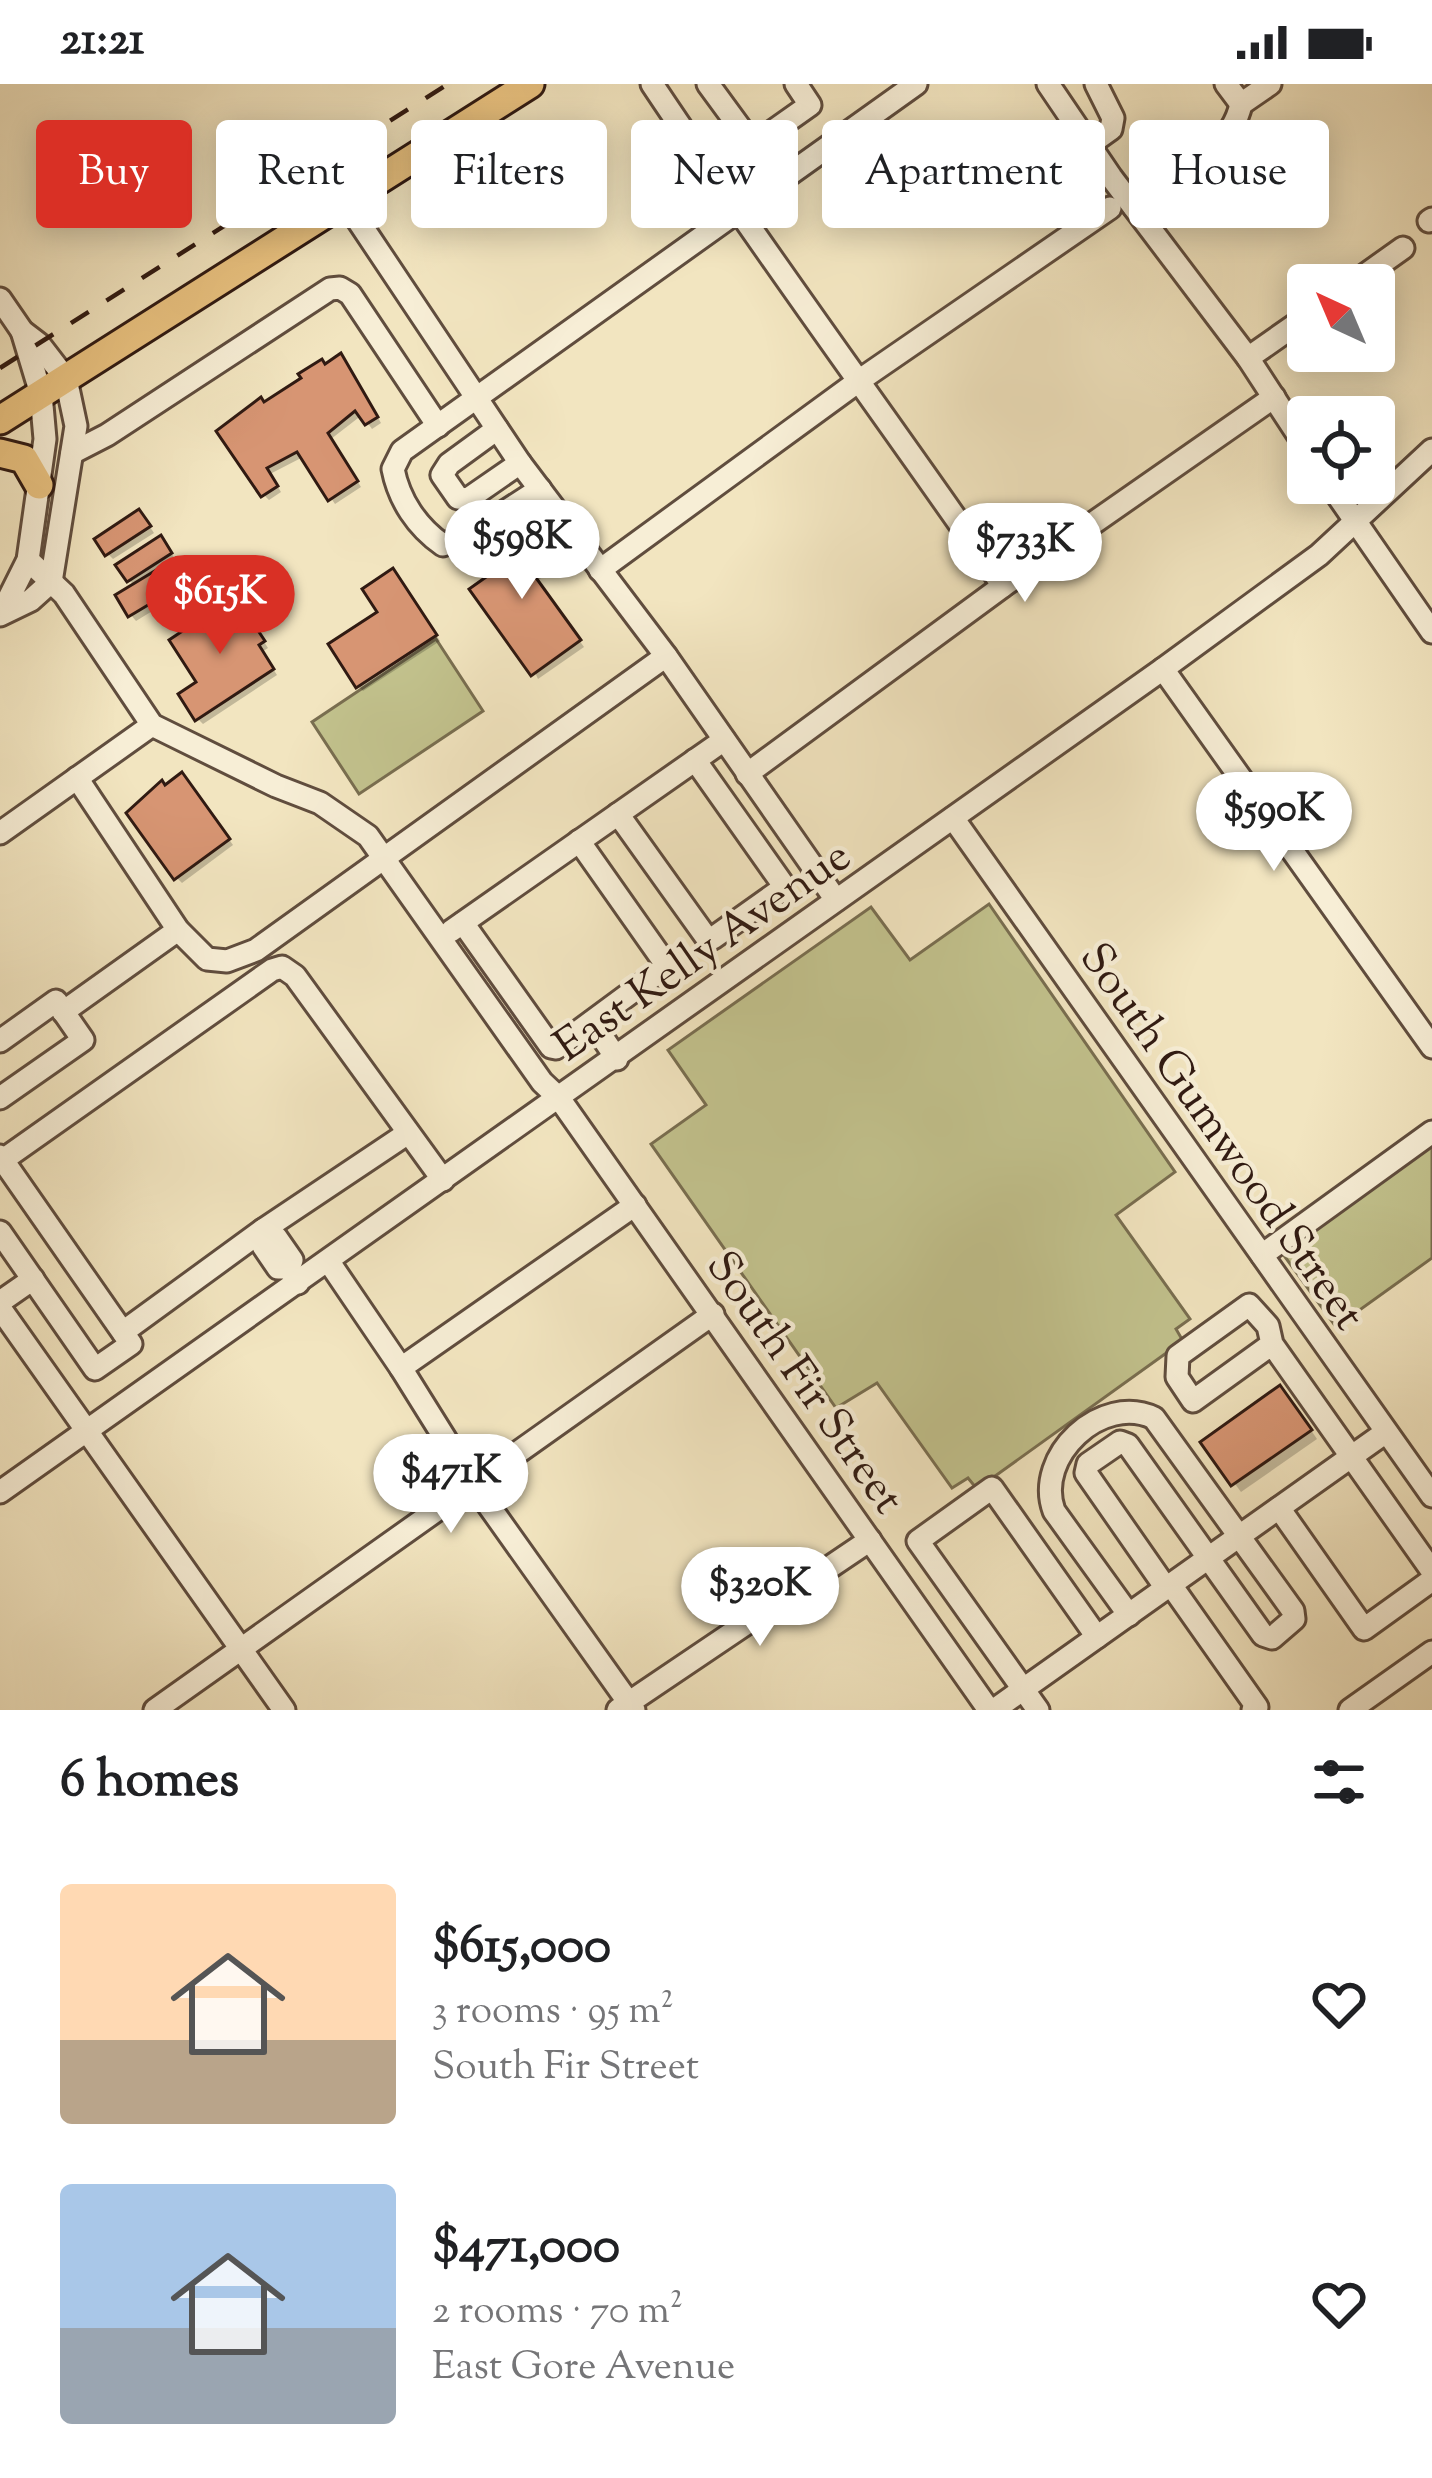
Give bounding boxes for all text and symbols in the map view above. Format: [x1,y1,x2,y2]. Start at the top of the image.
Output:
text: 21:21 [60,10,144,75]
chip: Buy [36,120,192,228]
chip: Rent [216,120,387,228]
chip: Filters [411,120,607,228]
chip: New [631,120,798,228]
chip: Apartment [822,120,1105,228]
chip: House [1129,120,1329,228]
north arrow [1287,264,1395,372]
map controls [1287,264,1395,504]
button: locate [1287,396,1395,504]
pin: $598K [438,500,606,602]
pin: $733K [941,503,1109,605]
text: $598K [472,511,572,567]
text: $733K [975,514,1075,570]
pin: $615K [136,555,304,657]
text: $615K [173,566,267,622]
pin: $590K [1190,772,1358,874]
text: $590K [1223,783,1325,839]
street label: East Kelly Avenue [543,827,866,1080]
street label: South Gumwood Street [1061,931,1378,1345]
street label: South Fir Street [687,1239,918,1529]
pin: $471K [367,1434,535,1536]
text: $471K [400,1445,502,1501]
pin: $320K [676,1547,844,1649]
text: $320K [708,1558,812,1614]
text: 6 homes [60,1746,239,1819]
icon: filters [1306,1749,1372,1815]
text: $615,000 [432,1912,611,1985]
icon: home [156,1932,300,2076]
icon: heart [1306,1971,1372,2037]
text: 3 rooms · 95 m² [432,1985,674,2041]
text: South Fir Street [432,2041,699,2097]
text: $471,000 [432,2212,620,2285]
icon: home [156,2232,300,2376]
icon: heart [1306,2271,1372,2337]
text: 2 rooms · 70 m² [432,2285,683,2341]
text: East Gore Avenue [432,2341,735,2397]

